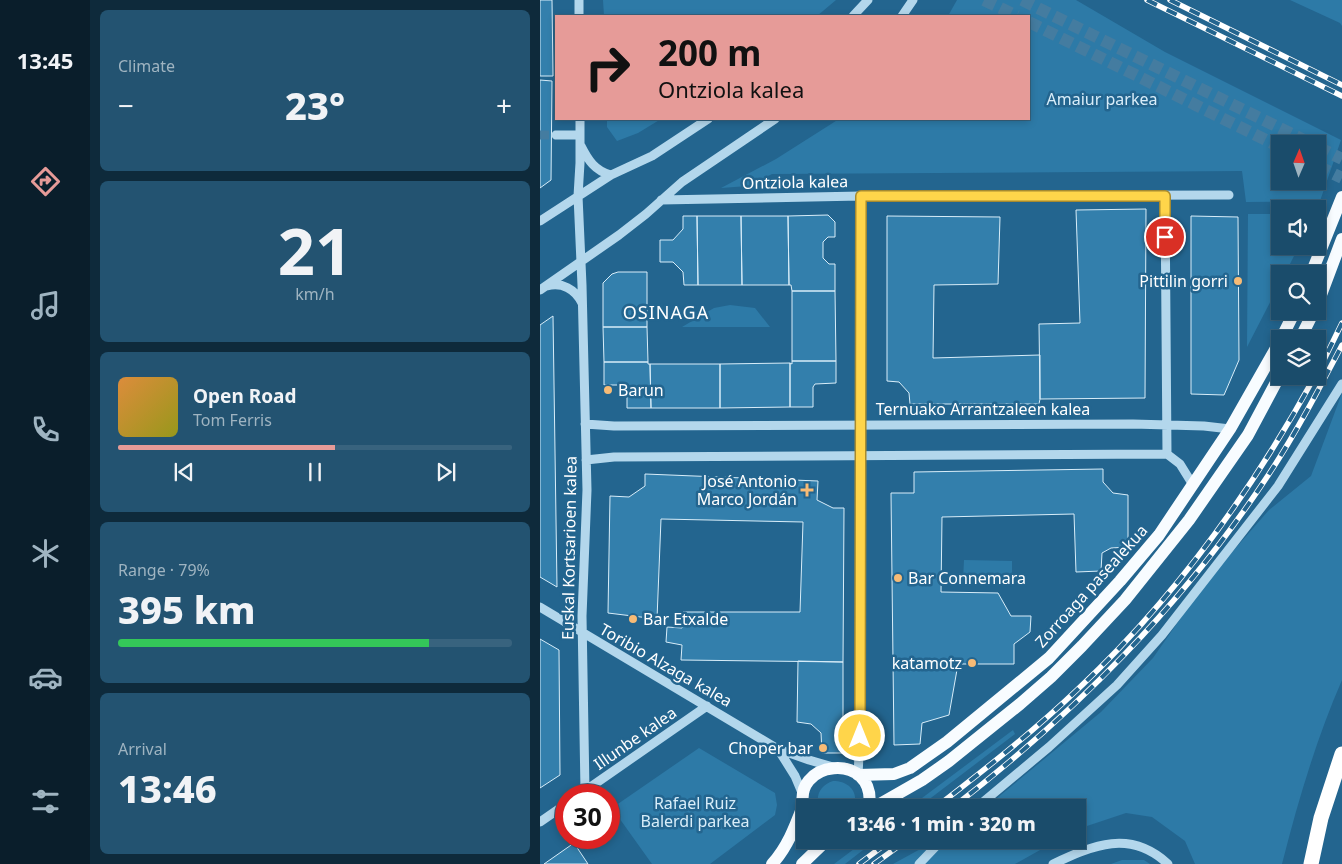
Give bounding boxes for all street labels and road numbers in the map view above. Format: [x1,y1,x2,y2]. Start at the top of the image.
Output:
street label: Ontziola kalea [742,170,848,194]
street label: Ternuako Arrantzaleen kalea [876,398,1090,420]
street label: Euskal Kortsarioen kalea [556,456,582,640]
street label: Zorroaga pasealekua [1030,520,1152,652]
street label: Toribio Alzaga kalea [596,618,736,712]
street label: Illunbe kalea [589,701,681,775]

